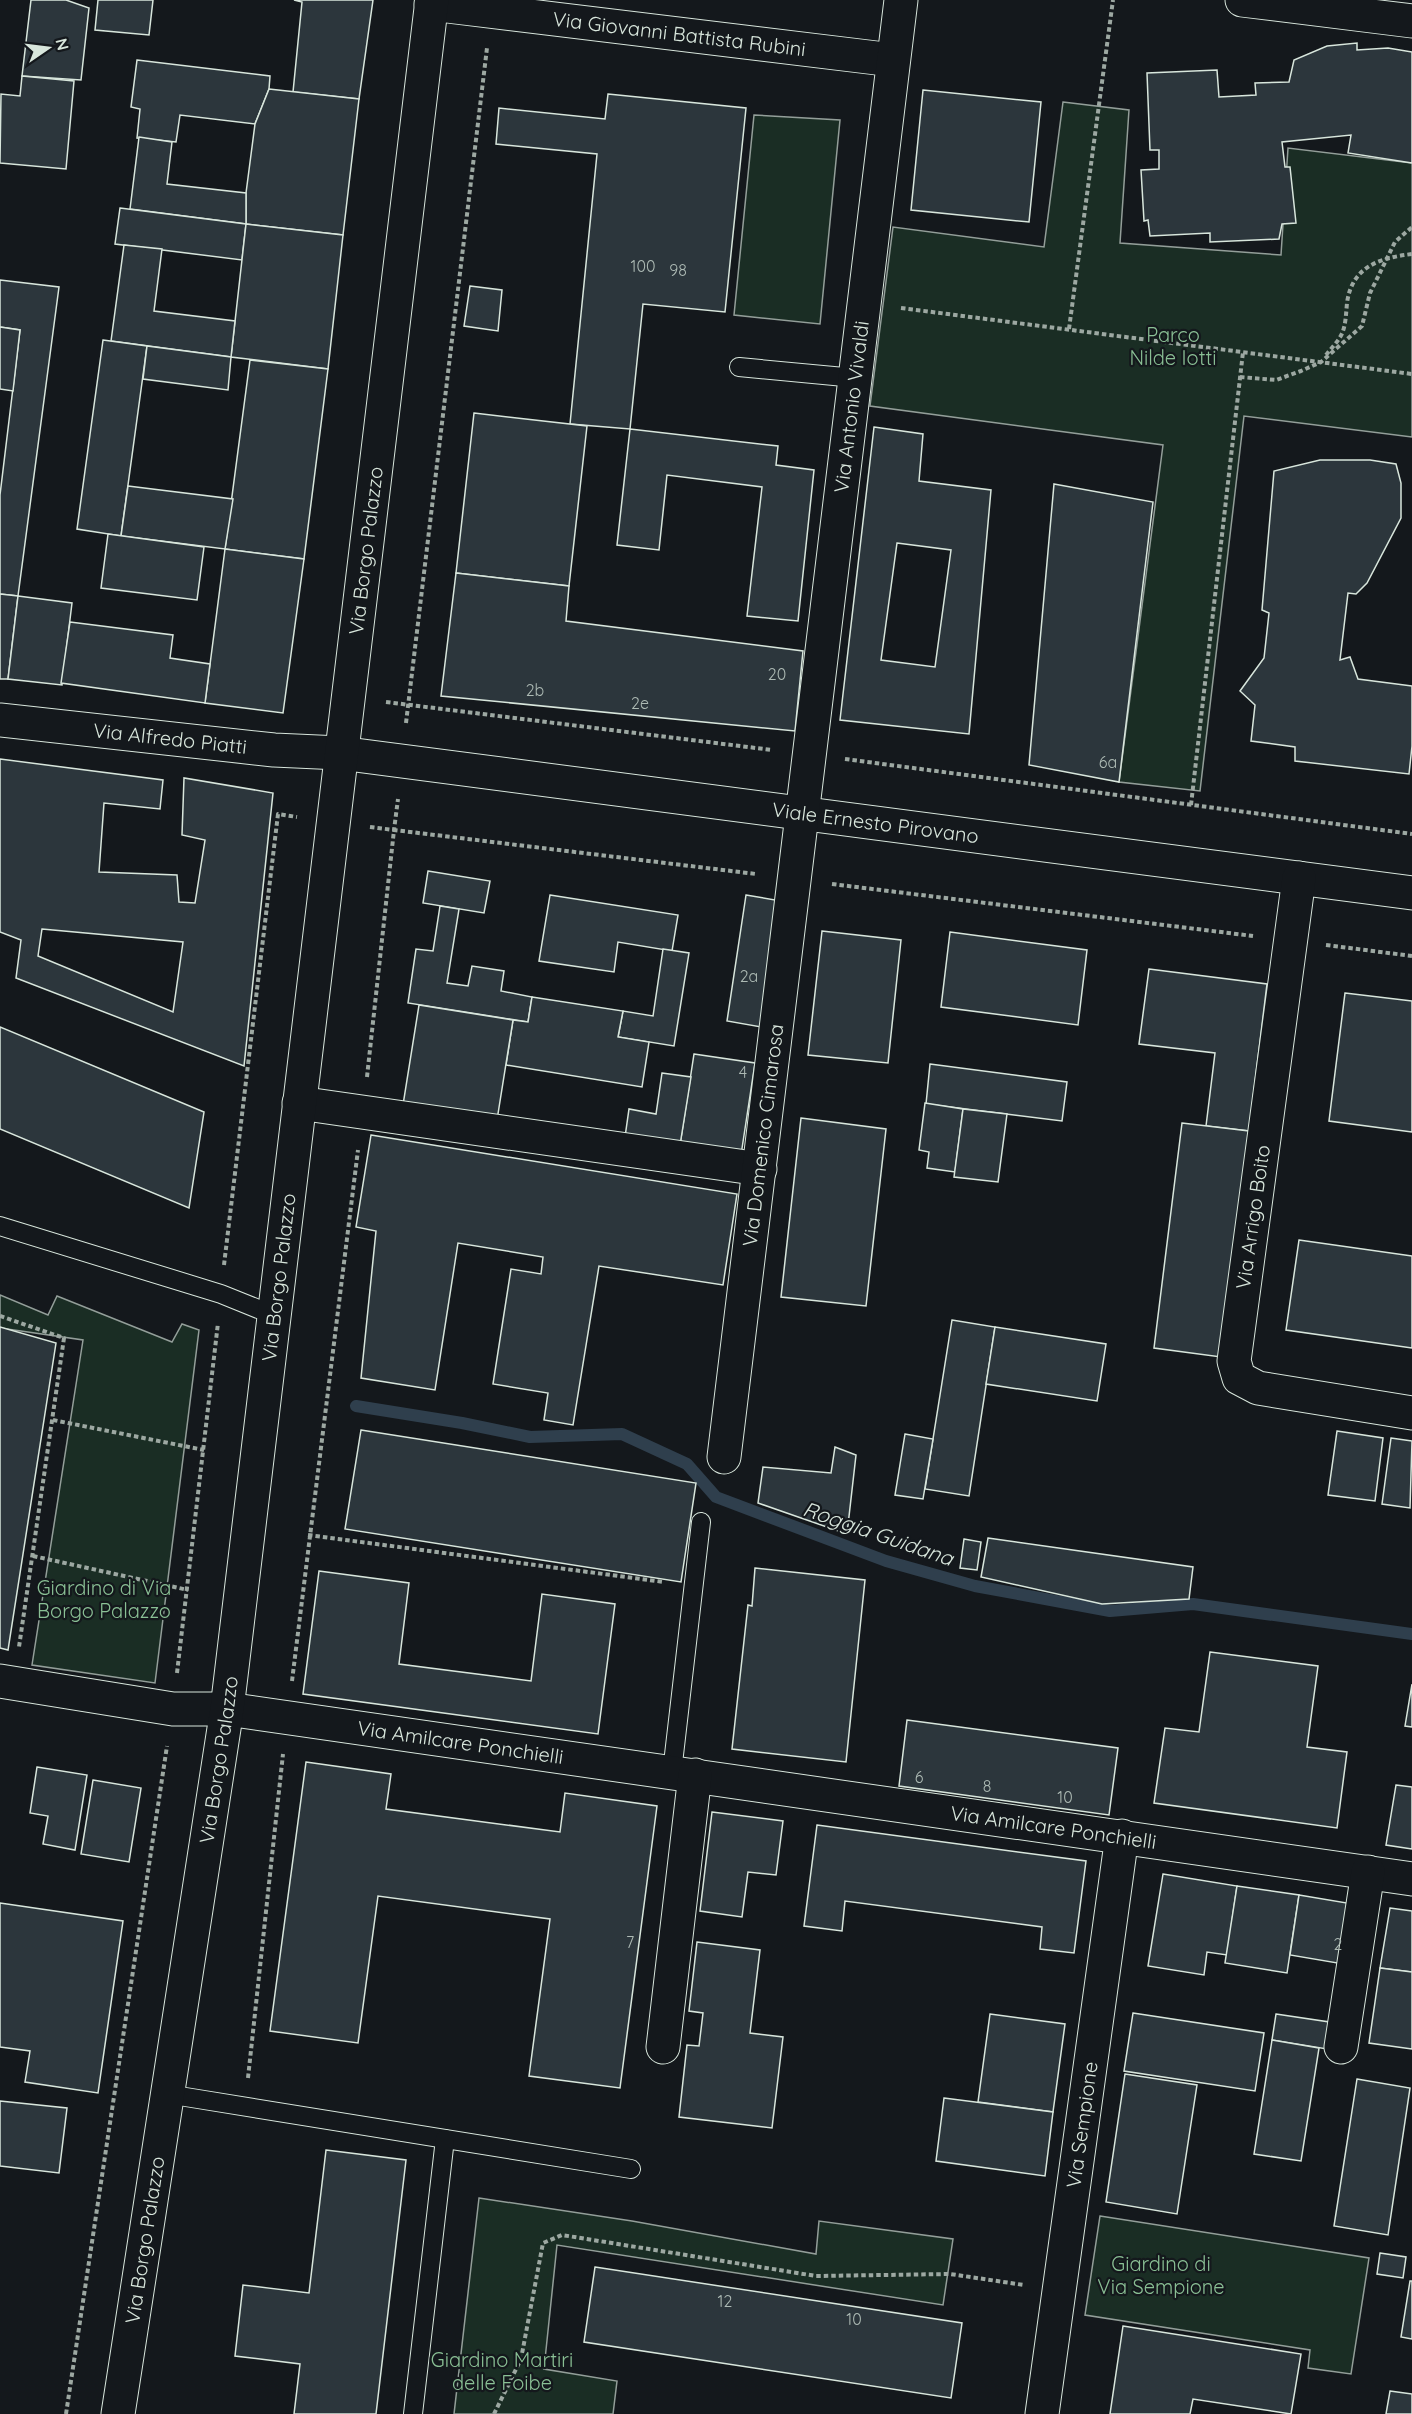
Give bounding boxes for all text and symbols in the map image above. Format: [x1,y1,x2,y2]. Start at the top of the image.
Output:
street label: Via Giovanni Battista Rubini [551,6,807,61]
north arrow [18,18,78,78]
text: N [51,36,74,52]
house number: 100 [631,256,655,276]
house number: 98 [669,260,687,280]
street label: Via Antonio Vivaldi [828,319,874,494]
park label: Parco Nilde Iotti [1129,322,1217,370]
street label: Via Borgo Palazzo [343,465,388,636]
house number: 20 [768,664,786,684]
house number: 2b [526,680,544,700]
house number: 2e [631,693,649,713]
street label: Via Alfredo Piatti [92,717,248,759]
house number: 6a [1099,752,1117,772]
street label: Viale Ernesto Pirovano [771,797,980,848]
house number: 2a [740,966,758,986]
street label: Via Domenico Cimarosa [737,1023,788,1248]
house number: 4 [739,1062,747,1082]
street label: Via Arrigo Boito [1230,1143,1275,1291]
street label: Via Borgo Palazzo [256,1192,301,1363]
water label: Roggia Guidana [800,1495,958,1571]
park label: Giardino di Via Borgo Palazzo [37,1575,171,1623]
street label: Via Borgo Palazzo [193,1675,243,1845]
street label: Via Amilcare Ponchielli [356,1715,565,1769]
house number: 6 [915,1767,924,1787]
house number: 8 [983,1776,991,1796]
house number: 10 [1057,1787,1073,1807]
street label: Via Amilcare Ponchielli [949,1800,1158,1854]
house number: 7 [626,1932,634,1952]
house number: 2 [1334,1934,1343,1954]
street label: Via Sempione [1060,2060,1103,2189]
street label: Via Borgo Palazzo [119,2155,170,2325]
park label: Giardino di Via Sempione [1097,2251,1225,2299]
house number: 12 [718,2291,733,2311]
house number: 10 [846,2309,862,2329]
park label: Giardino Martiri delle Foibe [431,2347,573,2395]

